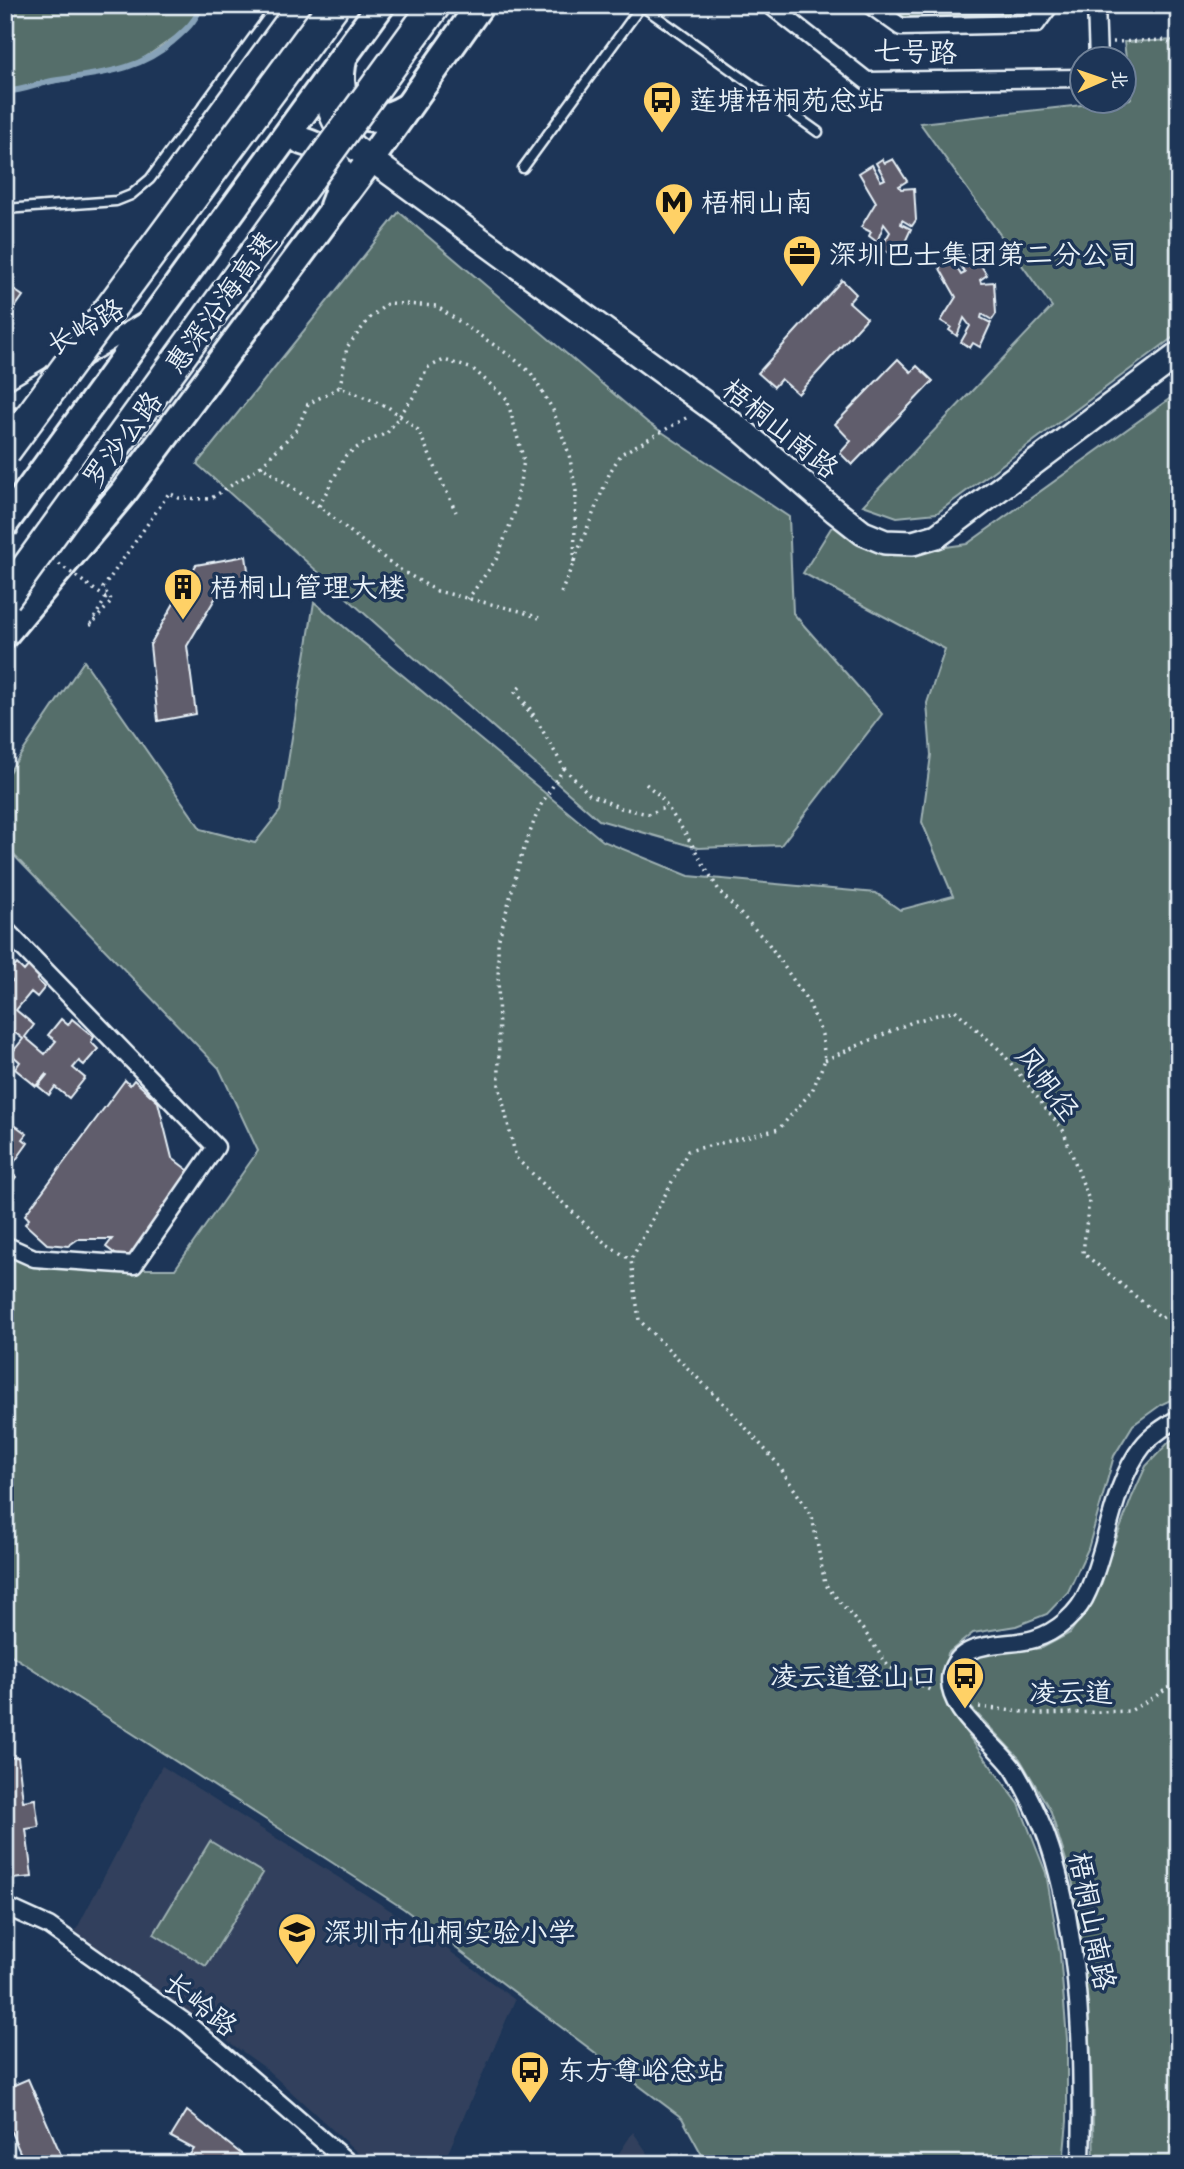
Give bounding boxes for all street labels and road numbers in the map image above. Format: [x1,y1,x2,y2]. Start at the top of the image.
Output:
street label: 七号路 [872,33,958,76]
street label: 惠深沿海高速 [157,224,289,384]
street label: 长岭路 [40,290,133,368]
street label: 梧桐山南路 [711,371,846,491]
street label: 罗沙公路 [75,384,175,498]
street label: 风帆径 [1004,1039,1087,1131]
street label: 凌云道 [1029,1675,1113,1716]
street label: 梧桐山南路 [1056,1849,1123,1994]
street label: 长岭路 [153,1965,245,2049]

